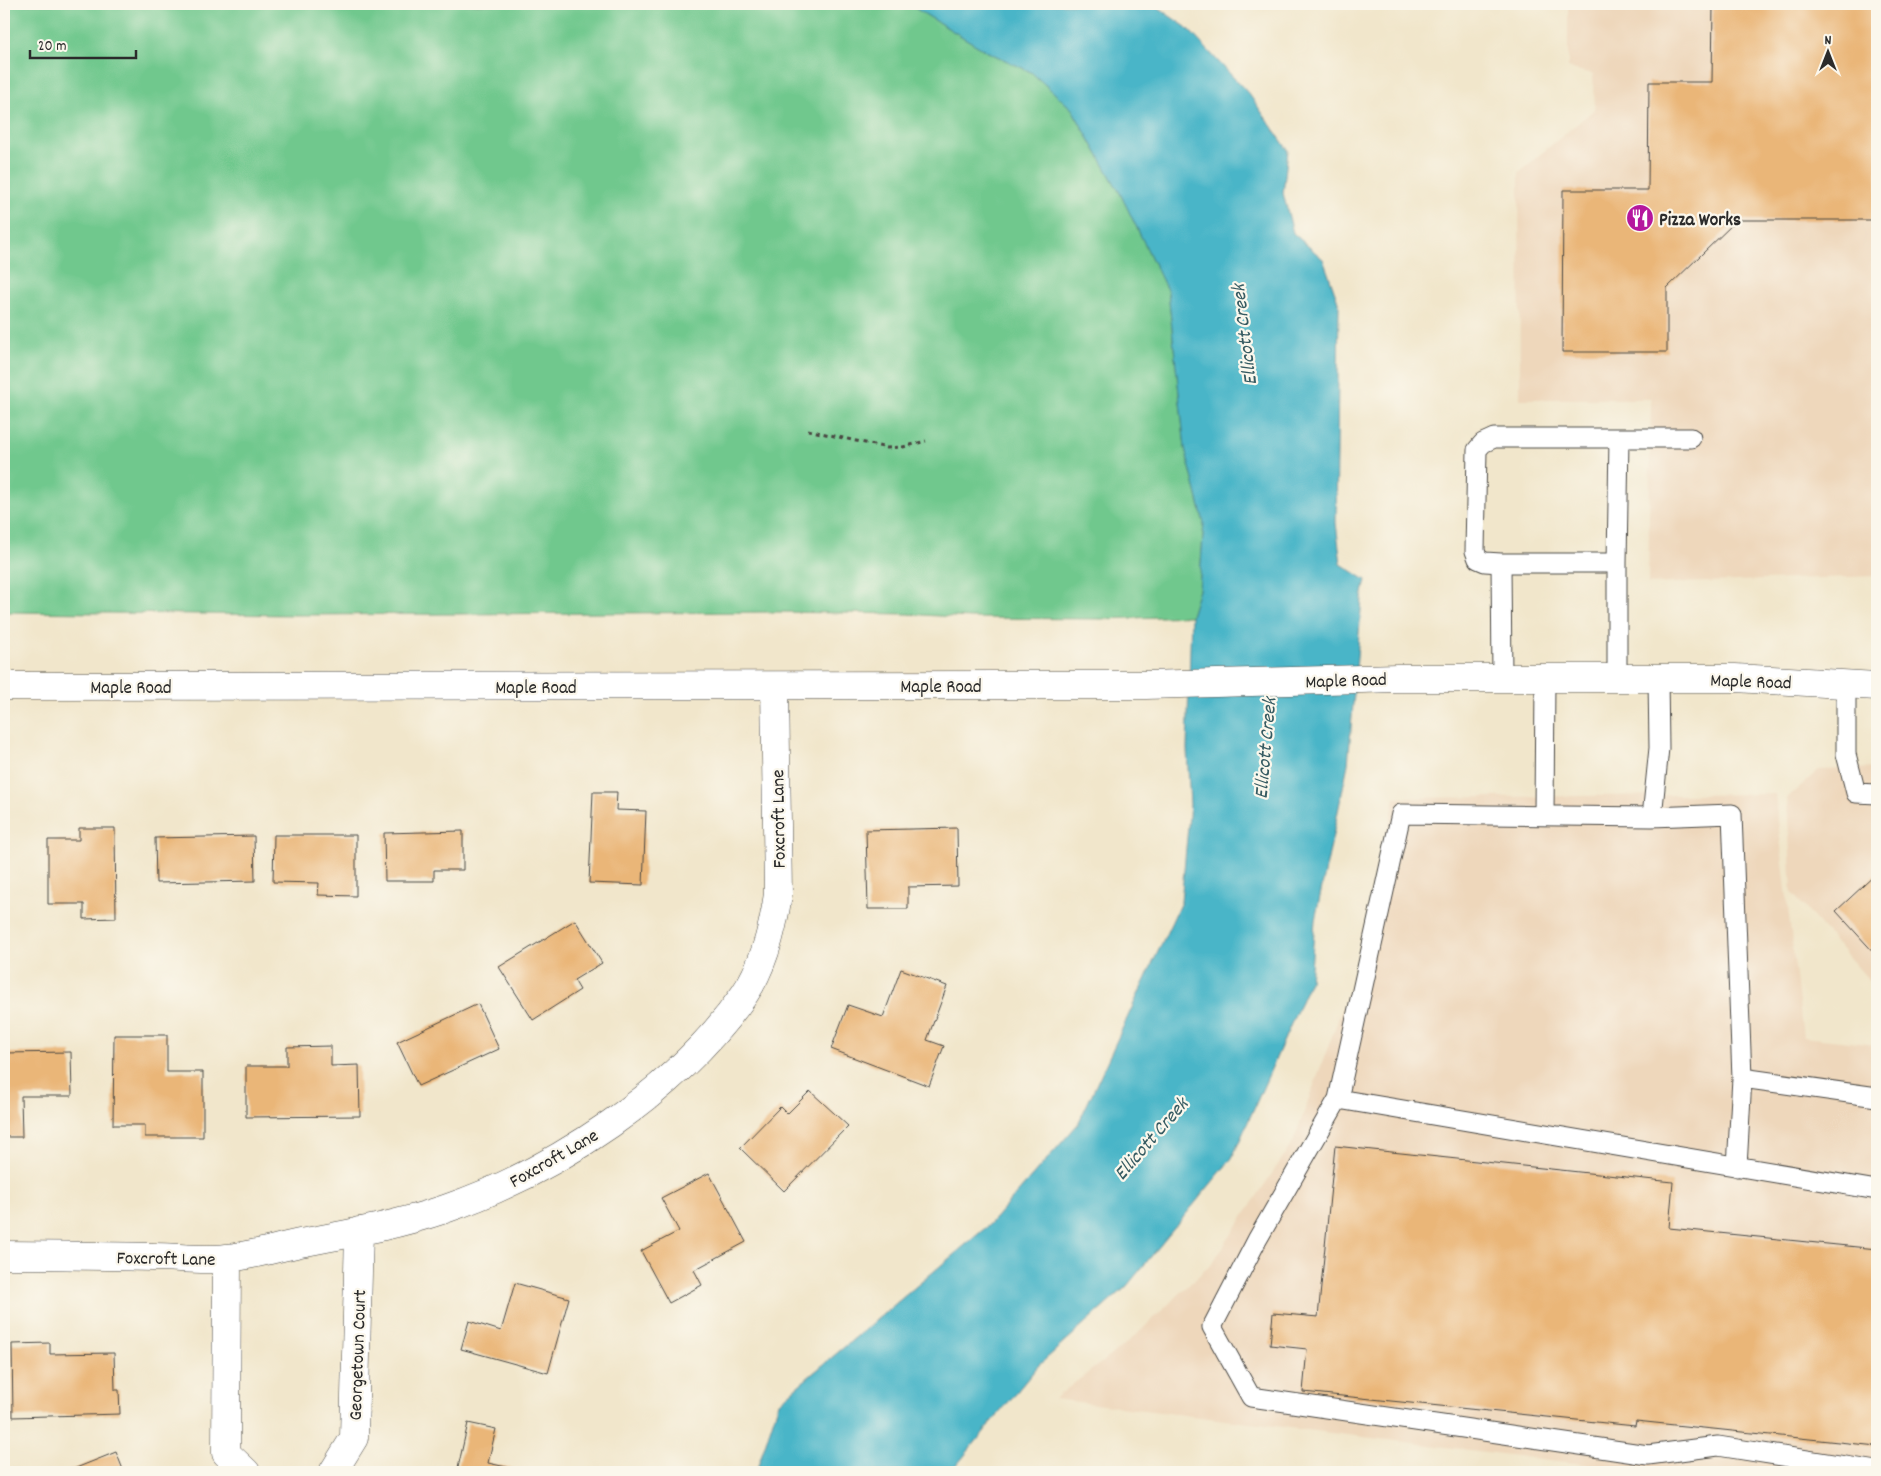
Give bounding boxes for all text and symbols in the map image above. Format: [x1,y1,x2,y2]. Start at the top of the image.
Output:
scale bar [30,28,136,60]
north arrow [1804,28,1854,78]
text: N [1825,31,1832,51]
text: 20 m [38,36,66,58]
restaurant icon: Pizza Works [1625,203,1655,233]
place label: Pizza Works [1659,208,1741,235]
water label: Ellicott Creek [1226,281,1266,387]
street label: Maple Road [1305,668,1387,697]
street label: Maple Road [1710,669,1792,698]
street label: Maple Road [900,675,982,702]
street label: Maple Road [90,676,172,703]
street label: Maple Road [495,676,577,703]
water label: Ellicott Creek [1249,695,1286,800]
street label: Foxcroft Lane [766,769,795,869]
water label: Ellicott Creek [1108,1091,1197,1188]
street label: Foxcroft Lane [505,1124,604,1196]
street label: Foxcroft Lane [116,1246,216,1275]
street label: Georgetown Court [344,1289,375,1421]

